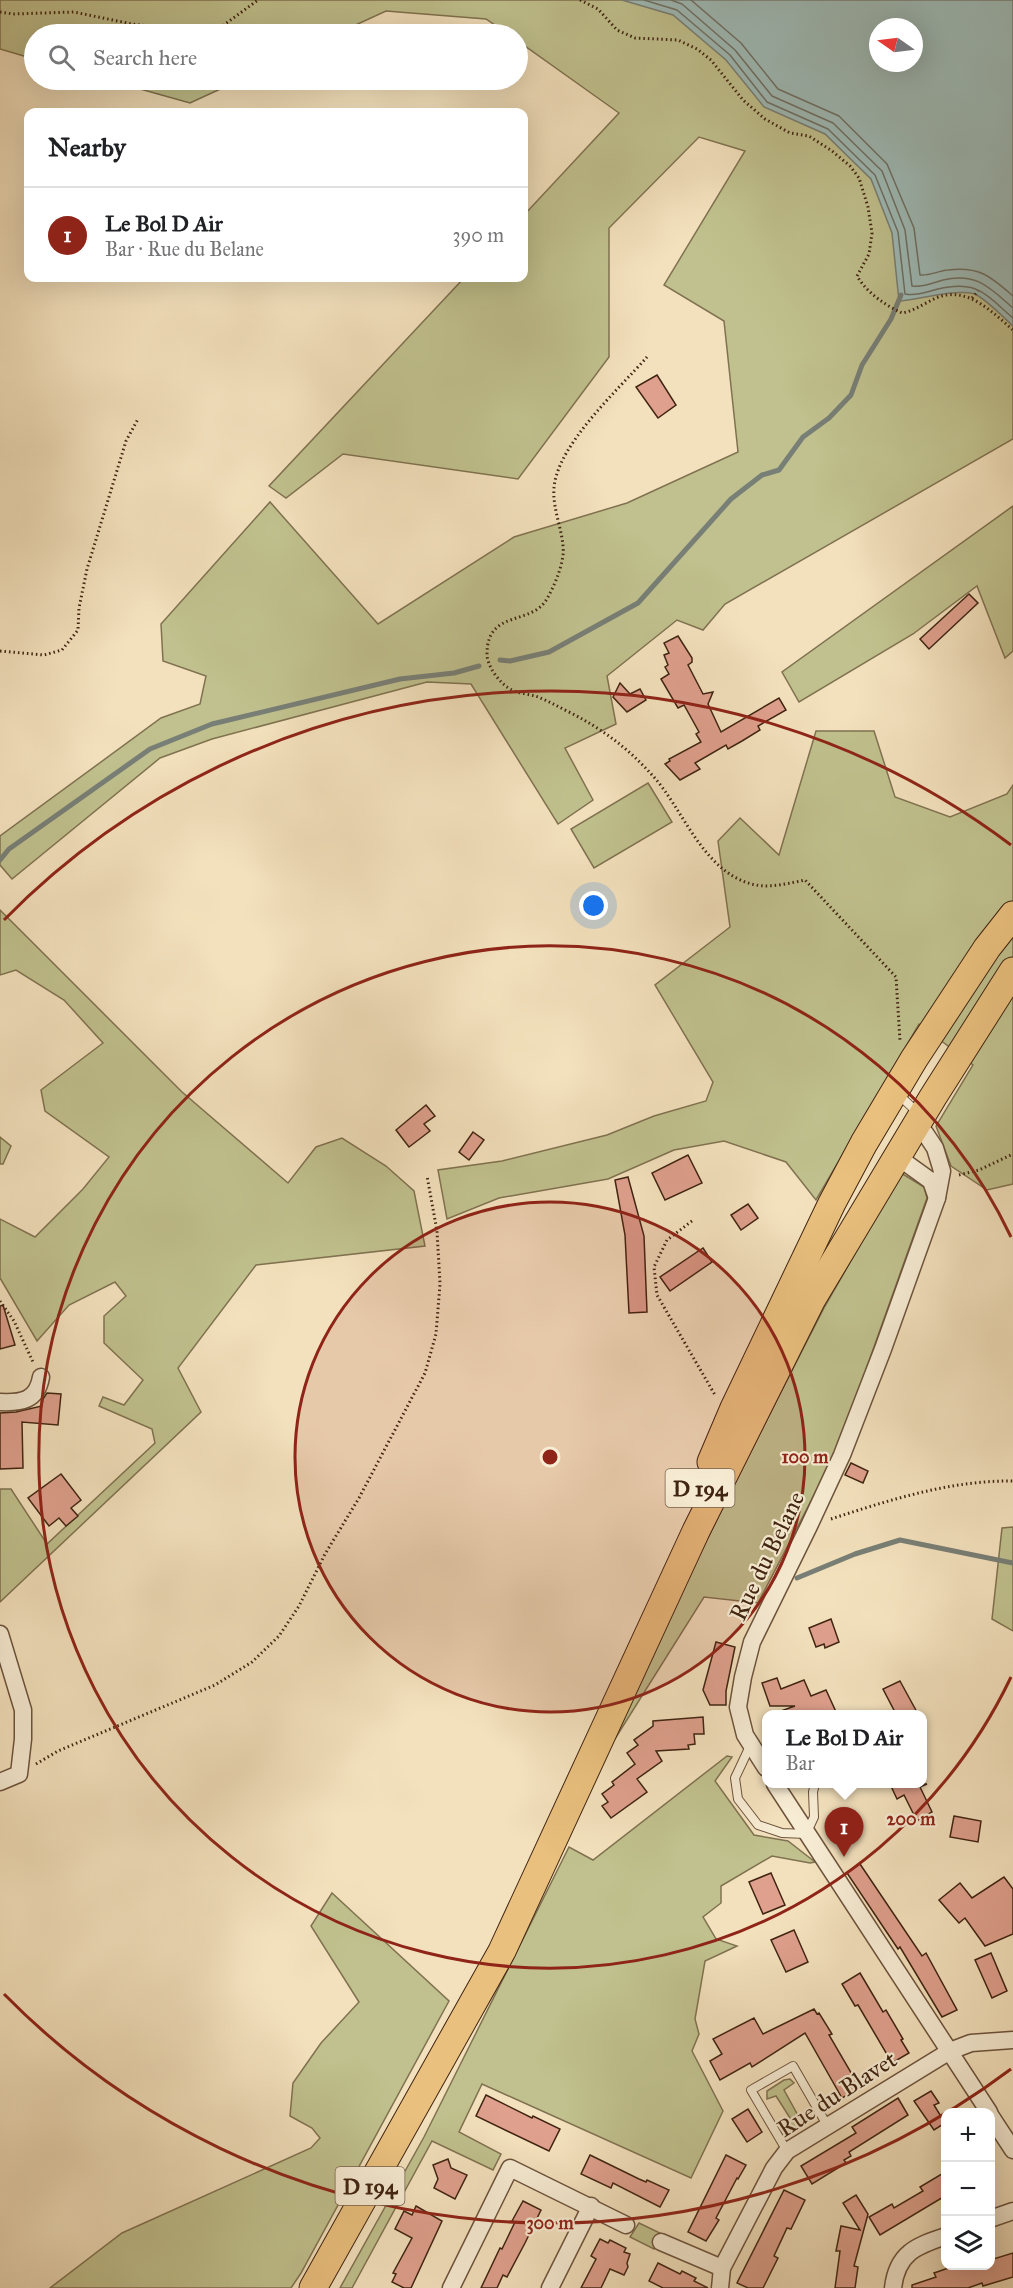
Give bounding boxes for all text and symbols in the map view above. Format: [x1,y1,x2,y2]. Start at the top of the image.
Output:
north arrow [869,18,923,72]
search box [24,24,528,90]
icon: search [45,41,78,74]
text: Search here [93,44,197,71]
text: Nearby [48,131,126,163]
text: Le Bol D Air [105,210,223,237]
text: 1 [64,223,71,247]
text: 390 m [453,223,504,247]
text: Bar · Rue du Belane [105,237,264,261]
your location [579,891,608,920]
text: 100 m [782,1446,829,1468]
centre of rings [540,1447,560,1467]
road number: D 194 [666,1469,734,1507]
street label: Rue du Belane [723,1486,811,1626]
popup [762,1710,927,1788]
text: Le Bol D Air [786,1724,903,1751]
text: Bar [786,1751,815,1775]
pin: 1 [824,1808,864,1857]
text: 200 m [887,1808,936,1830]
street label: Rue du Blavet [772,2044,903,2144]
map controls [941,2108,995,2270]
button: + [941,2108,995,2162]
button: − [941,2162,995,2216]
road number: D 194 [336,2167,404,2205]
text: 300 m [526,2212,574,2235]
button: layers [941,2216,995,2270]

